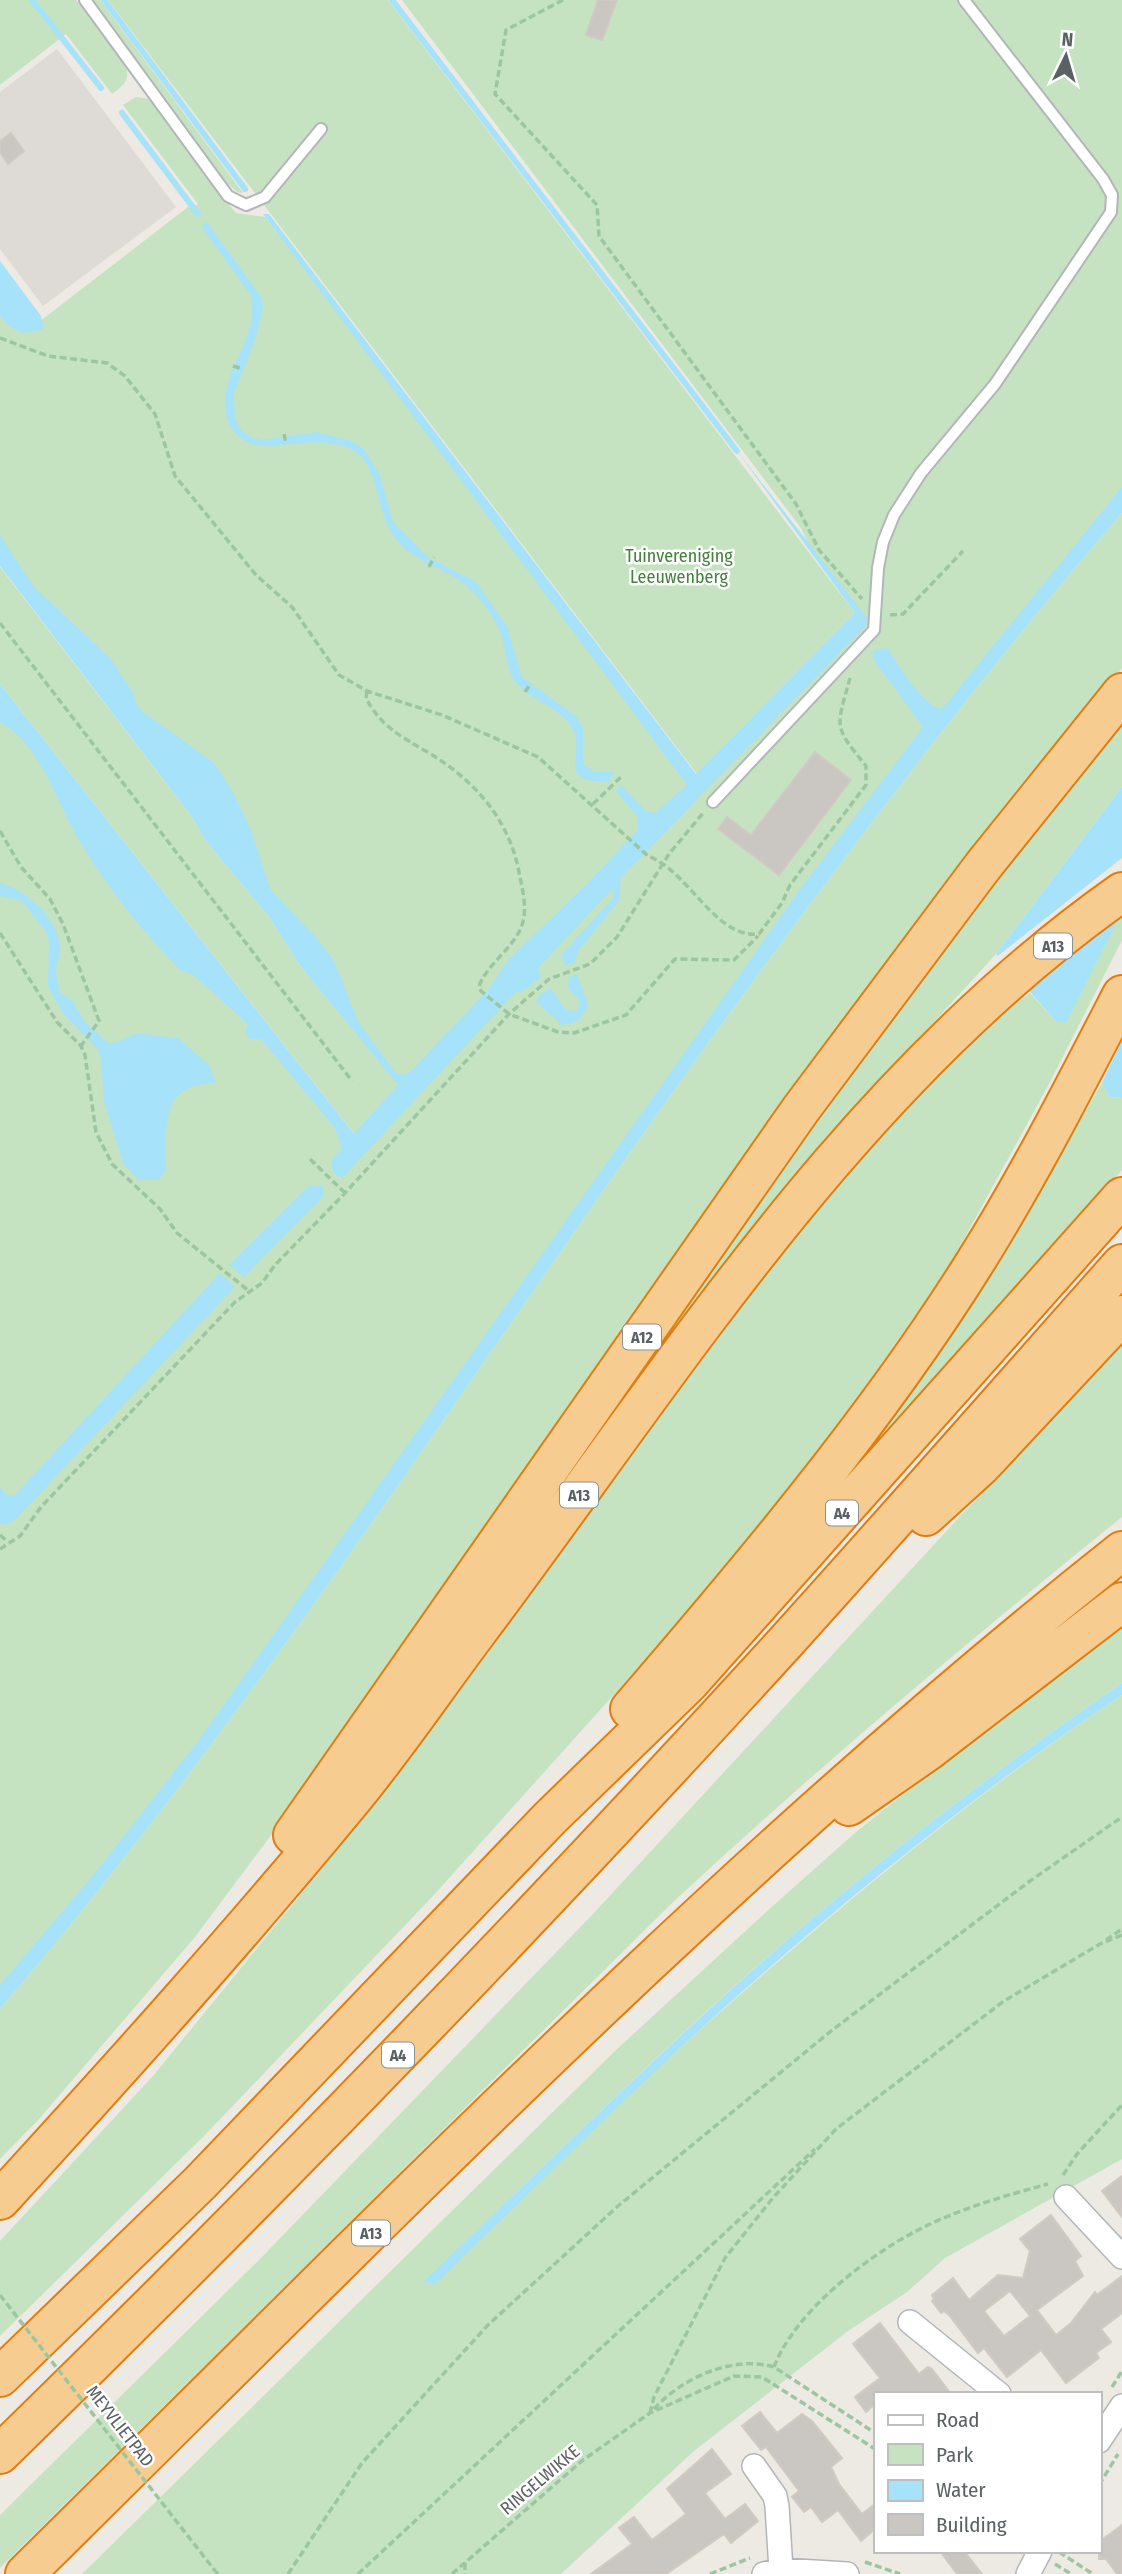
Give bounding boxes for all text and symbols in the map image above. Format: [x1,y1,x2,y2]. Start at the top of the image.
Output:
north arrow [1031,21,1101,91]
text: N [1061,28,1074,52]
park label: Tuinvereniging Leeuwenberg [625,545,733,588]
road number: A13 [1034,934,1072,958]
road number: A12 [623,1324,661,1350]
road number: A13 [560,1483,598,1508]
road number: A4 [826,1500,858,1526]
road number: A4 [382,2042,414,2068]
road number: A13 [352,2220,390,2246]
street label: MEYVLIETPAD [81,2381,159,2471]
legend [874,2392,1101,2553]
text: Road [936,2407,980,2433]
street label: RINGELWIKKE [496,2440,584,2520]
text: Park [936,2442,974,2468]
text: Water [936,2477,986,2503]
text: Building [936,2512,1007,2538]

